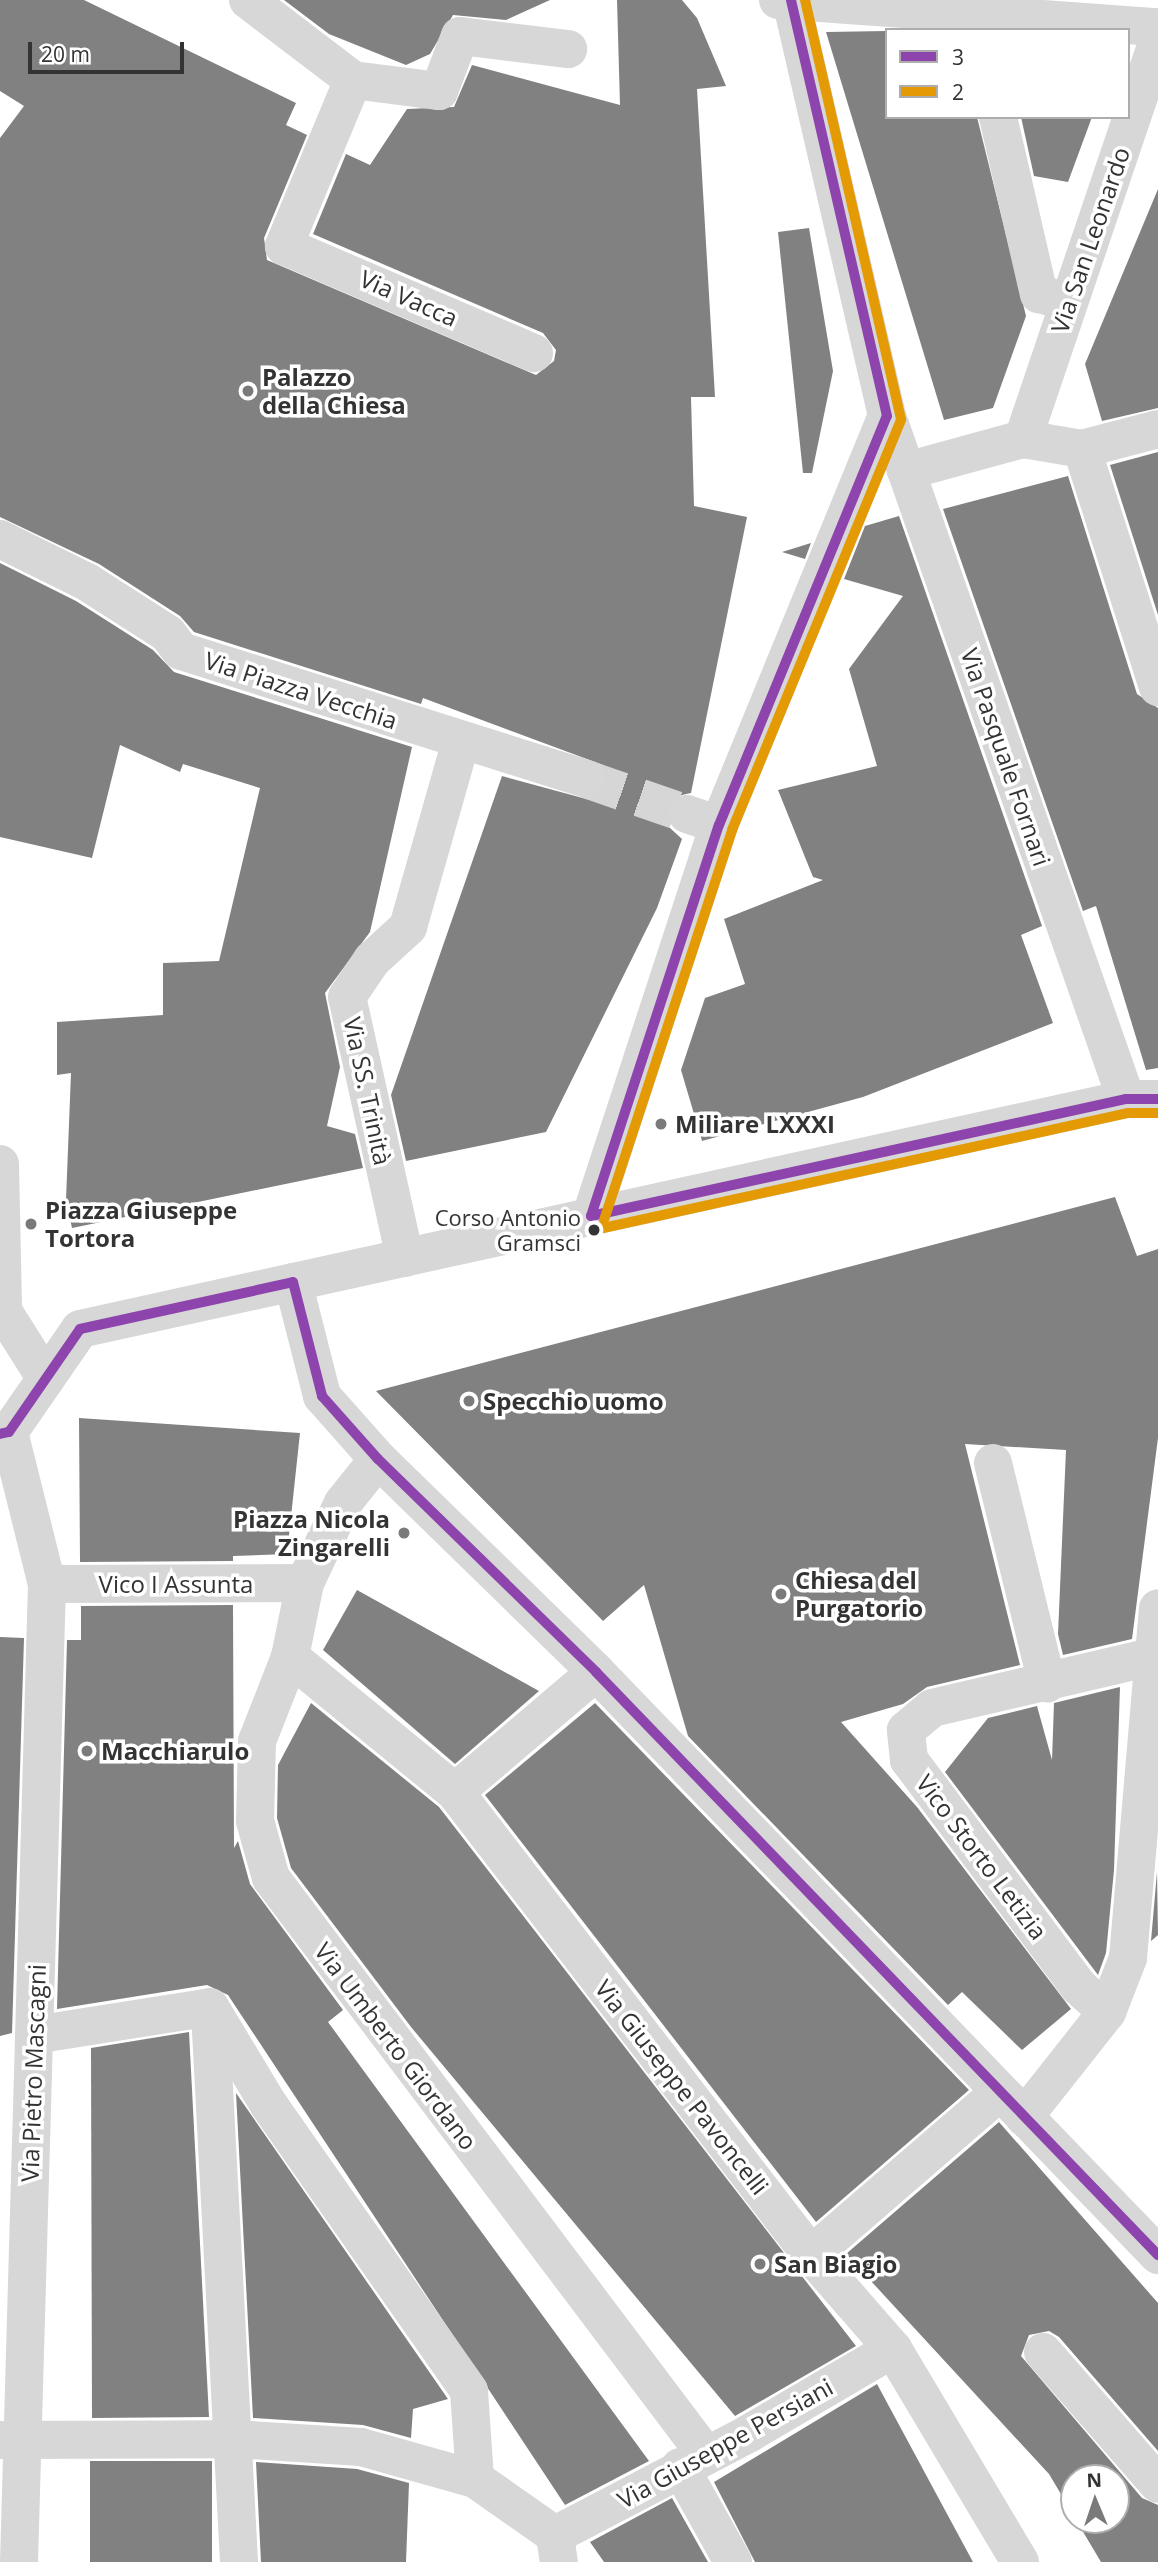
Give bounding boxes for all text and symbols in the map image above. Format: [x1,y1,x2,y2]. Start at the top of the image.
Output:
scale bar [32,28,187,72]
legend [885,28,1130,119]
text: 20 m [41,40,90,68]
text: 3 [952,43,964,71]
text: 2 [952,78,964,106]
street label: Via San Leonardo [1045,143,1135,337]
street label: Via Vacca [356,264,462,332]
place label: Palazzo della Chiesa [262,363,406,419]
marker: Palazzo della Chiesa [240,383,256,399]
street label: Via Pasquale Fornari [955,644,1057,870]
street label: Via Piazza Vecchia [201,645,401,735]
street label: Via SS. Trinità [338,1014,398,1168]
place label: Miliare LXXXI [675,1110,835,1138]
marker: Miliare LXXXI [653,1116,669,1132]
place label: Piazza Giuseppe Tortora [45,1196,237,1252]
place label: Corso Antonio Gramsci [435,1204,581,1256]
marker: Piazza Giuseppe Tortora [23,1216,39,1232]
marker: Corso Antonio Gramsci [587,1223,601,1237]
place label: Specchio uomo [483,1387,664,1415]
marker: Specchio uomo [461,1393,477,1409]
place label: Piazza Nicola Zingarelli [233,1505,390,1561]
marker: Piazza Nicola Zingarelli [396,1525,412,1541]
place label: Chiesa del Purgatorio [795,1566,923,1622]
street label: Vico I Assunta [99,1570,253,1598]
marker: Chiesa del Purgatorio [773,1586,789,1602]
place label: Macchiarulo [101,1737,249,1765]
marker: Macchiarulo [79,1743,95,1759]
street label: Vico Storto Letizia [911,1769,1053,1945]
street label: Via Umberto Giordano [309,1937,483,2155]
street label: Via Pietro Mascagni [15,1964,51,2182]
street label: Via Giuseppe Pavoncelli [589,1974,775,2200]
place label: San Biagio [774,2250,897,2278]
marker: San Biagio [752,2256,768,2272]
street label: Via Giuseppe Persiani [612,2372,838,2514]
north arrow [1060,2464,1130,2534]
text: N [1086,2467,1103,2493]

